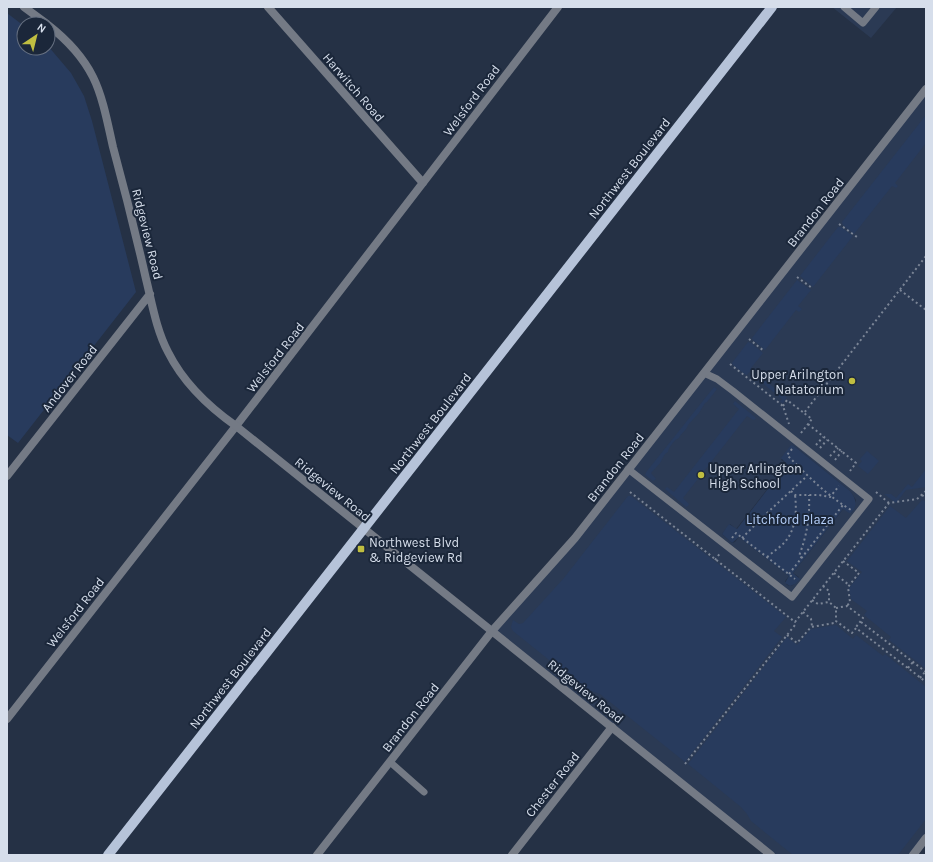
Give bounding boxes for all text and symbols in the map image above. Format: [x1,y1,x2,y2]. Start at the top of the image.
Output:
north arrow [16,16,56,56]
text: N [34,21,48,36]
street label: Harwitch Road [320,50,388,125]
street label: Welsford Road [440,62,503,139]
street label: Northwest Boulevard [585,115,673,222]
street label: Brandon Road [784,175,847,250]
street label: Ridgeview Road [129,187,166,281]
street label: Welsford Road [243,319,307,395]
street label: Andover Road [39,342,100,415]
place label: Upper Arilngton Natatorium [751,367,844,397]
street label: Northwest Boulevard [386,370,474,477]
marker: Upper Arilngton Natatorium [847,376,857,386]
street label: Brandon Road [584,430,647,505]
street label: Ridgeview Road [292,454,374,525]
place label: Upper Arlington High School [709,461,802,491]
marker: Upper Arlington High School [696,470,706,480]
park label: Litchford Plaza [746,512,834,527]
place label: Northwest Blvd & Ridgeview Rd [369,535,463,565]
marker: Northwest Blvd & Ridgeview Rd [356,544,366,554]
street label: Welsford Road [43,574,107,650]
street label: Northwest Boulevard [186,625,274,732]
street label: Ridgeview Road [545,656,627,727]
street label: Brandon Road [379,680,442,755]
street label: Chester Road [522,749,583,820]

